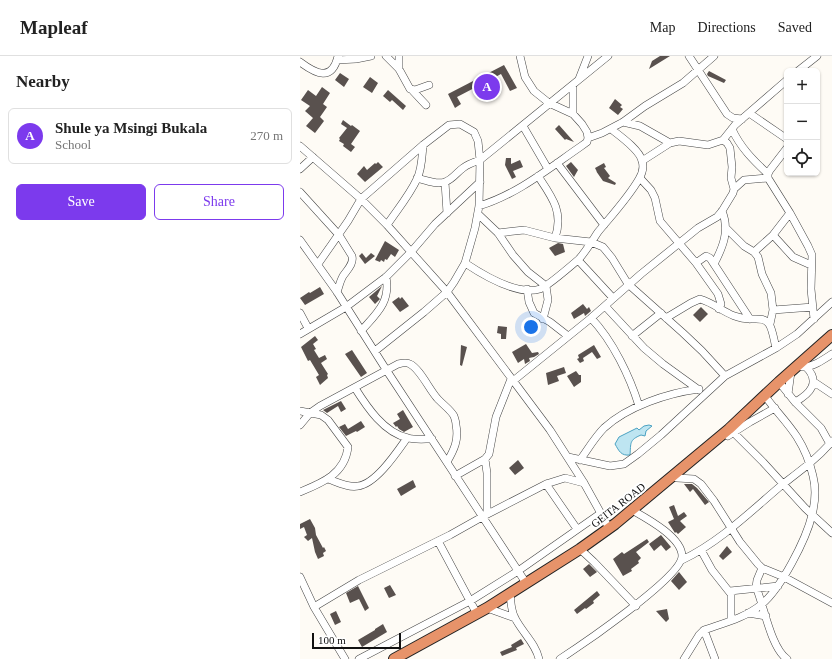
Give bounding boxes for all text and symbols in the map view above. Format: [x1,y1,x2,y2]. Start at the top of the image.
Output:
text: Mapleaf [20,17,88,38]
text: Map [650,20,675,35]
text: Directions [697,20,756,35]
text: Saved [778,20,812,35]
map controls [784,68,820,176]
button: + [784,68,820,104]
text: Nearby [16,72,70,91]
pin: A [474,72,500,102]
button: − [784,104,820,140]
text: Shule ya Msingi Bukala [55,120,207,136]
text: A [25,128,35,143]
text: 270 m [250,128,283,143]
text: School [55,137,91,152]
button: locate [784,140,820,176]
button: Save [16,184,146,220]
button: Share [154,184,284,220]
your location [521,317,541,337]
street label: GEITA ROAD [589,480,648,530]
scale bar [312,631,401,650]
text: 100 m [318,634,346,646]

